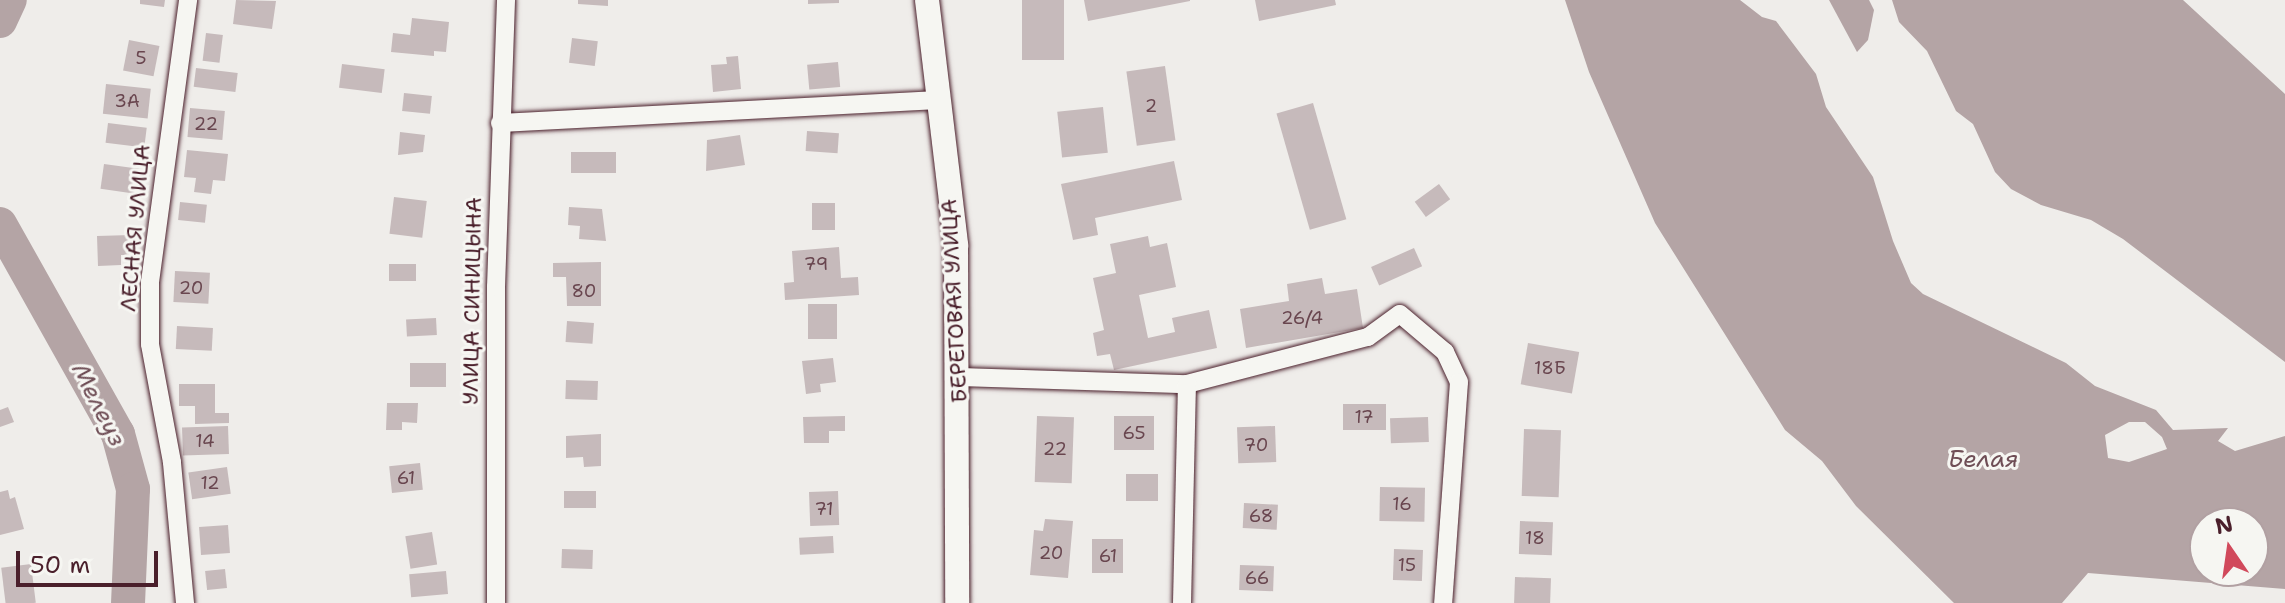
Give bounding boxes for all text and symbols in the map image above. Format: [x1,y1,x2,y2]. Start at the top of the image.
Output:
house number: 5 [135,47,147,69]
house number: 3А [114,90,140,112]
house number: 2 [1145,95,1157,117]
house number: 22 [194,113,218,135]
street label: ЛЕСНАЯ УЛИЦА [115,143,155,313]
street label: УЛИЦА СИНИЦЫНА [457,197,487,405]
street label: БЕРЕГОВАЯ УЛИЦА [935,198,973,404]
house number: 79 [804,253,828,275]
house number: 20 [179,277,203,299]
house number: 80 [572,280,596,302]
house number: 26/4 [1281,307,1323,329]
house number: 18Б [1534,357,1566,379]
water label: Мелеуз [65,359,131,451]
house number: 17 [1354,406,1374,428]
house number: 65 [1123,422,1145,444]
house number: 14 [195,430,215,452]
house number: 70 [1244,434,1268,456]
house number: 22 [1043,438,1067,460]
water label: Белая [1948,446,2018,474]
house number: 61 [397,467,415,489]
house number: 12 [200,472,220,494]
house number: 16 [1392,493,1412,515]
house number: 71 [814,498,834,520]
house number: 68 [1249,505,1273,527]
north arrow [2189,507,2269,587]
text: N [2212,509,2236,541]
house number: 18 [1525,527,1545,549]
scale bar [20,535,162,585]
house number: 20 [1039,542,1063,564]
house number: 61 [1099,545,1117,567]
text: 50 m [30,549,90,581]
house number: 15 [1398,554,1416,576]
house number: 66 [1245,567,1269,589]

